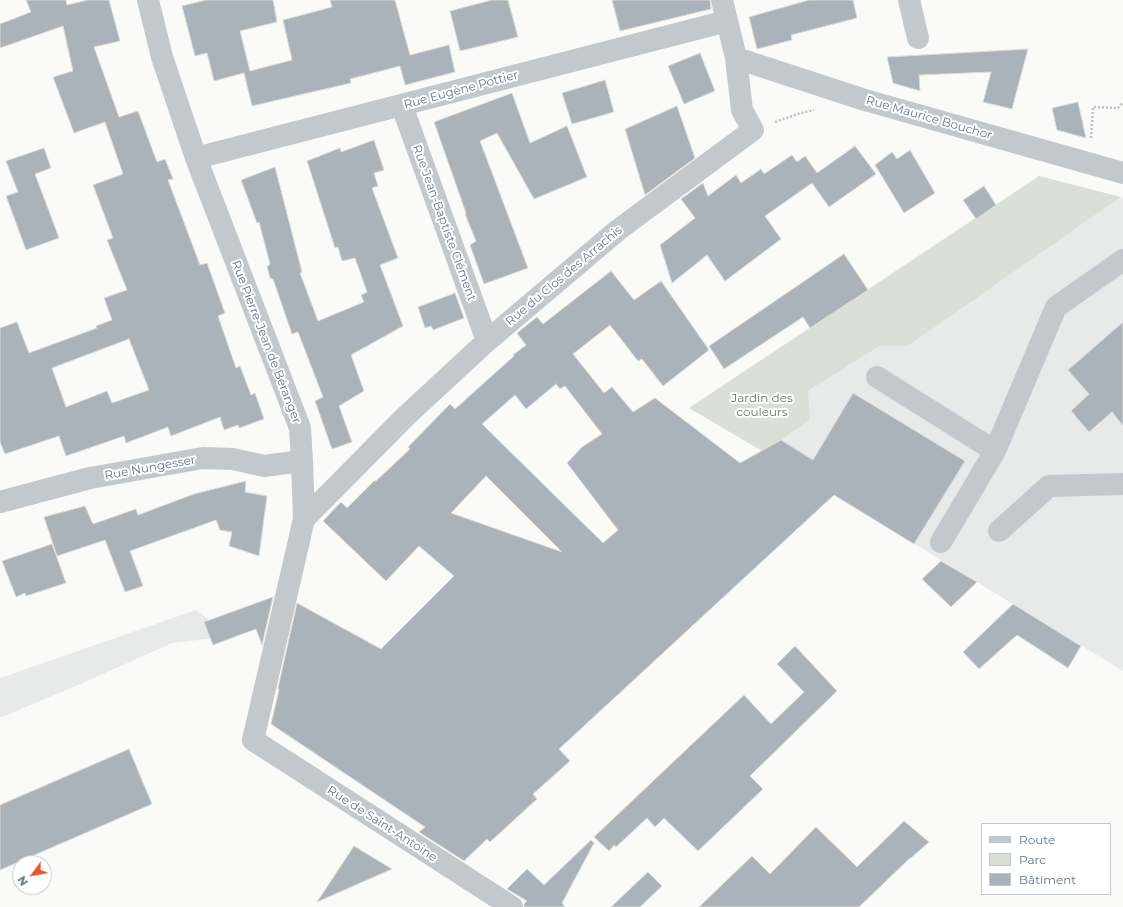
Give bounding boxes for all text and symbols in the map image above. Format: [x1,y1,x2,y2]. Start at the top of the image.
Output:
street label: Rue Eugène Pottier [402,68,520,112]
street label: Rue Maurice Bouchor [864,93,994,143]
street label: Rue Jean-Baptiste Clément [409,143,479,303]
street label: Rue du Clos des Arrachis [503,223,625,329]
street label: Rue Pierre-Jean de Béranger [228,259,304,425]
park label: Jardin des couleurs [731,391,793,419]
street label: Rue Nungesser [103,453,197,483]
street label: Rue de Saint-Antoine [324,783,440,865]
legend [981,823,1111,895]
text: Route [1019,832,1055,847]
text: Parc [1019,852,1046,867]
north arrow [12,855,52,895]
text: Bâtiment [1019,872,1076,887]
text: N [14,873,31,888]

